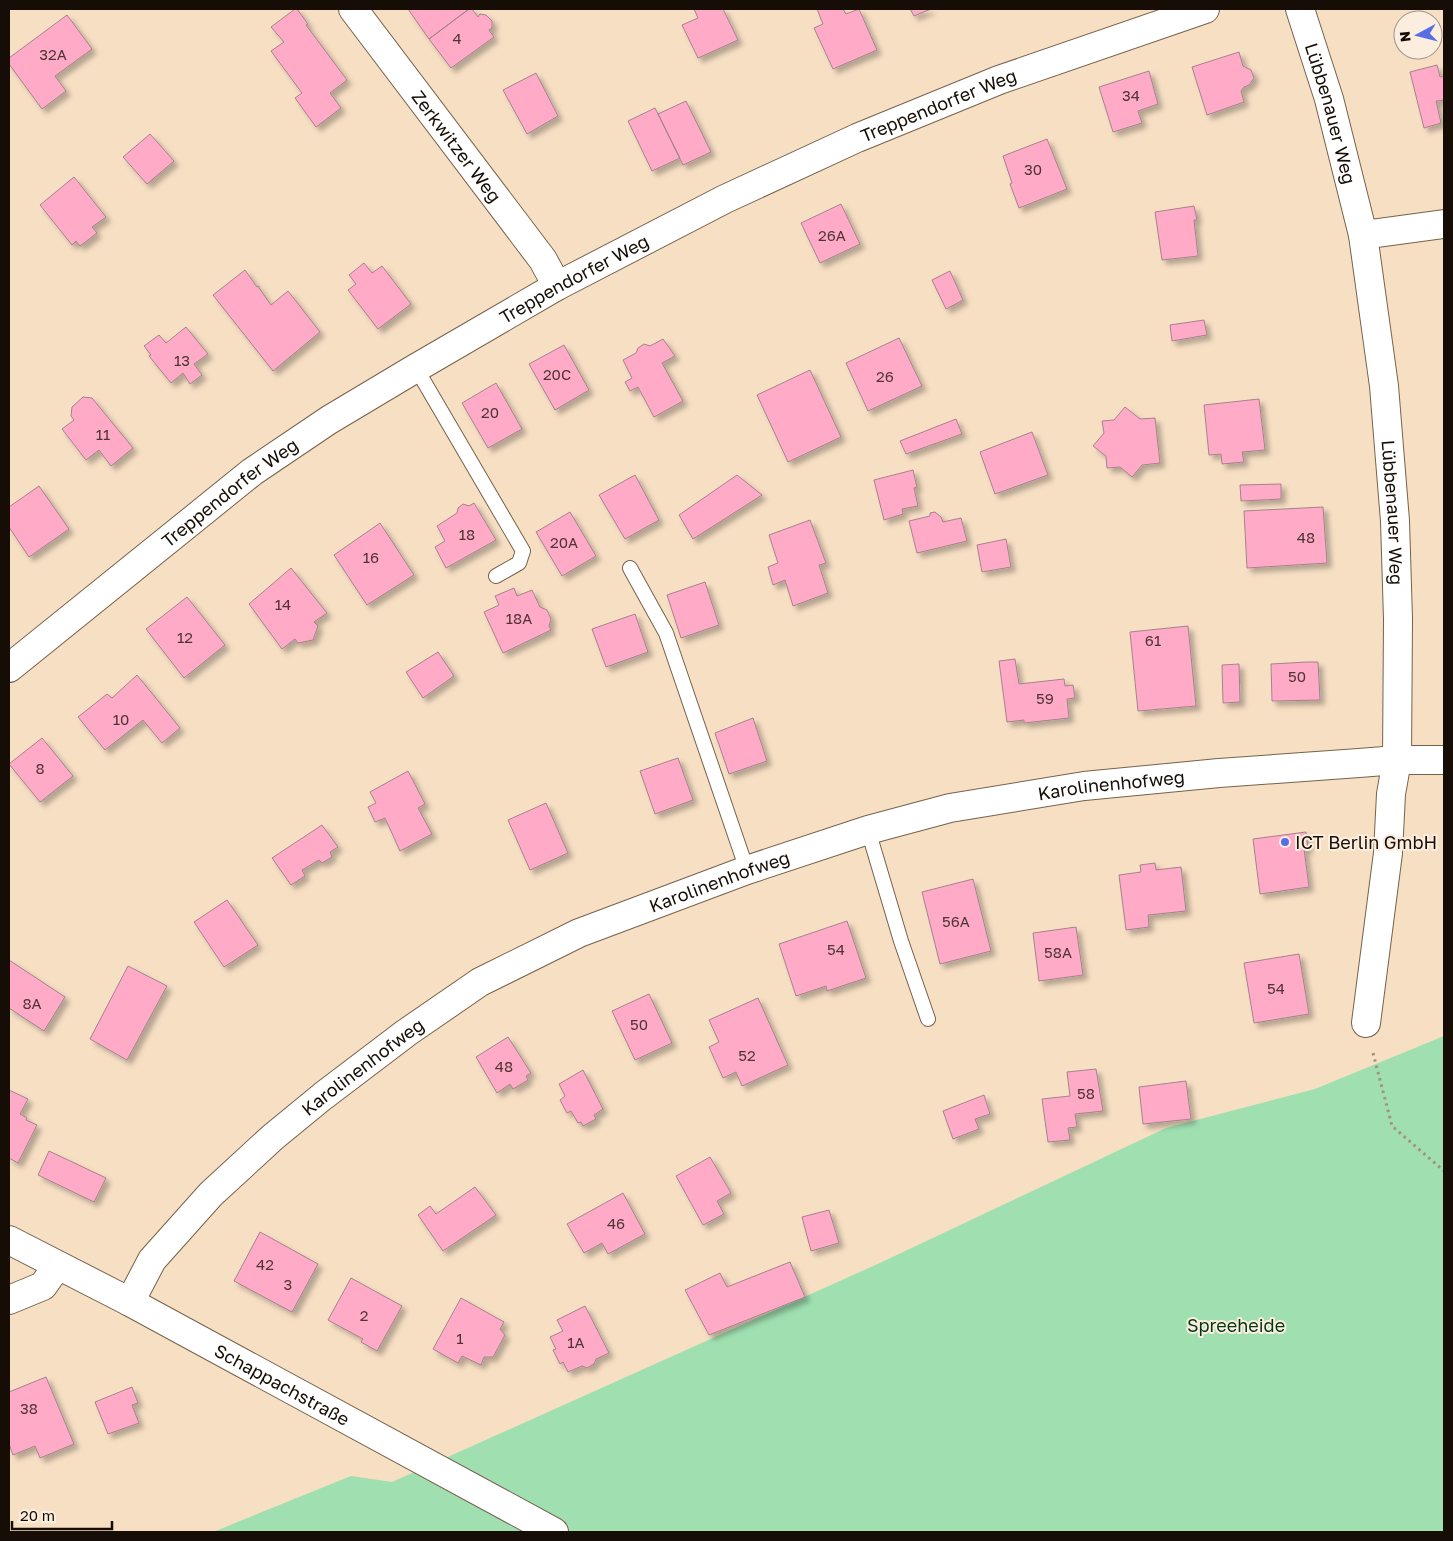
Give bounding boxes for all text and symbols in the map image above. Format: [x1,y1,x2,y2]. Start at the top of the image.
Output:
north arrow [1393,10,1443,60]
house number: 4 [452,29,462,47]
text: N [1396,30,1414,43]
street label: Lübbenauer Weg [1301,40,1361,186]
house number: 32A [39,45,67,63]
street label: Treppendorfer Weg [857,64,1019,146]
street label: Zerkwitzer Weg [407,86,506,206]
house number: 34 [1122,86,1140,104]
house number: 30 [1024,160,1042,178]
house number: 26A [818,226,846,244]
street label: Treppendorfer Weg [496,230,652,328]
house number: 13 [174,351,190,369]
house number: 20C [543,365,571,383]
house number: 26 [876,367,894,385]
house number: 20 [481,403,499,421]
house number: 11 [96,425,110,443]
street label: Treppendorfer Weg [157,433,302,552]
street label: Lübbenauer Weg [1377,439,1408,585]
house number: 18 [459,525,475,543]
house number: 48 [1297,528,1315,546]
house number: 20A [550,533,578,551]
house number: 16 [363,548,379,566]
house number: 14 [275,595,291,613]
house number: 18A [506,609,532,627]
house number: 12 [177,628,193,646]
house number: 61 [1145,631,1161,649]
house number: 50 [1288,667,1306,685]
house number: 59 [1036,689,1054,707]
house number: 10 [113,710,129,728]
house number: 8 [35,759,45,777]
street label: Karolinenhofweg [1036,765,1186,804]
place label: ICT Berlin GmbH [1295,831,1437,853]
marker: ICT Berlin GmbH [1279,836,1291,848]
street label: Karolinenhofweg [646,846,792,917]
house number: 56A [942,912,970,930]
house number: 54 [827,940,845,958]
house number: 58A [1044,943,1072,961]
house number: 54 [1267,979,1285,997]
house number: 8A [22,994,42,1012]
street label: Karolinenhofweg [297,1013,428,1120]
house number: 50 [630,1015,648,1033]
house number: 52 [738,1046,756,1064]
house number: 48 [495,1057,513,1075]
house number: 58 [1077,1084,1095,1102]
house number: 46 [607,1214,625,1232]
house number: 42 [256,1255,274,1273]
house number: 3 [284,1275,292,1293]
house number: 2 [360,1306,368,1324]
park label: Spreeheide [1187,1314,1285,1336]
house number: 1 [456,1329,464,1347]
house number: 1A [567,1333,585,1351]
street label: Schappachstraße [211,1339,353,1430]
house number: 38 [20,1399,38,1417]
scale bar [12,1498,112,1530]
text: 20 m [20,1506,55,1524]

